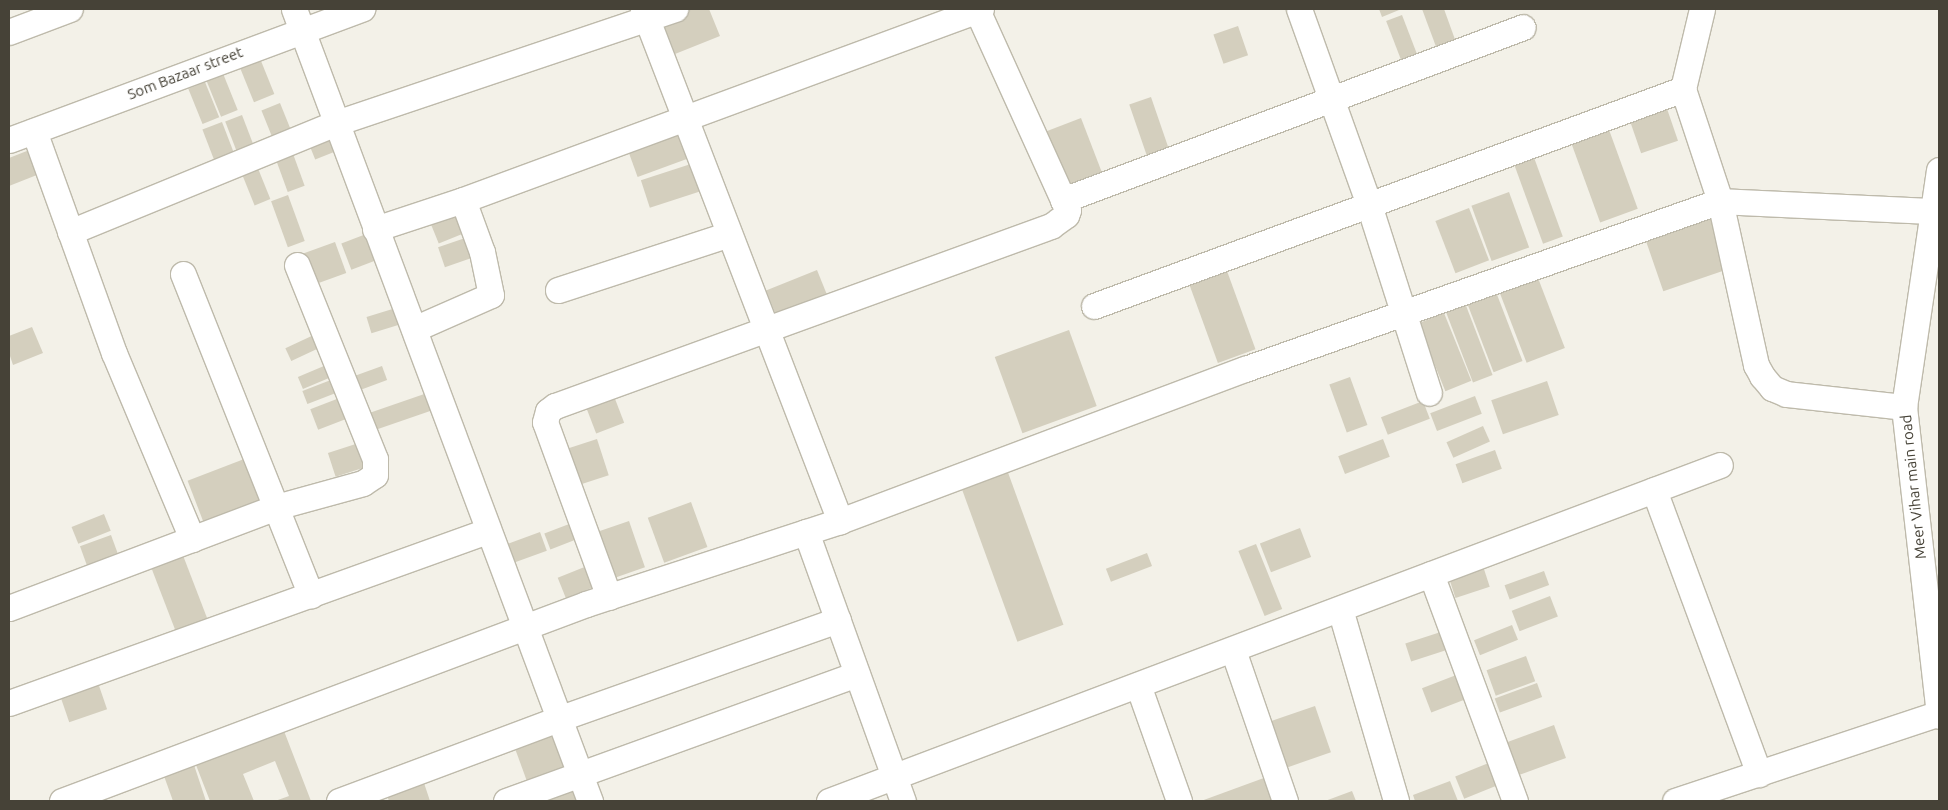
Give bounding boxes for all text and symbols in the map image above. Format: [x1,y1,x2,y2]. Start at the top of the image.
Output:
street label: Som Bazaar street [125,43,245,103]
street label: Meer Vihar main road [1896,414,1930,560]

